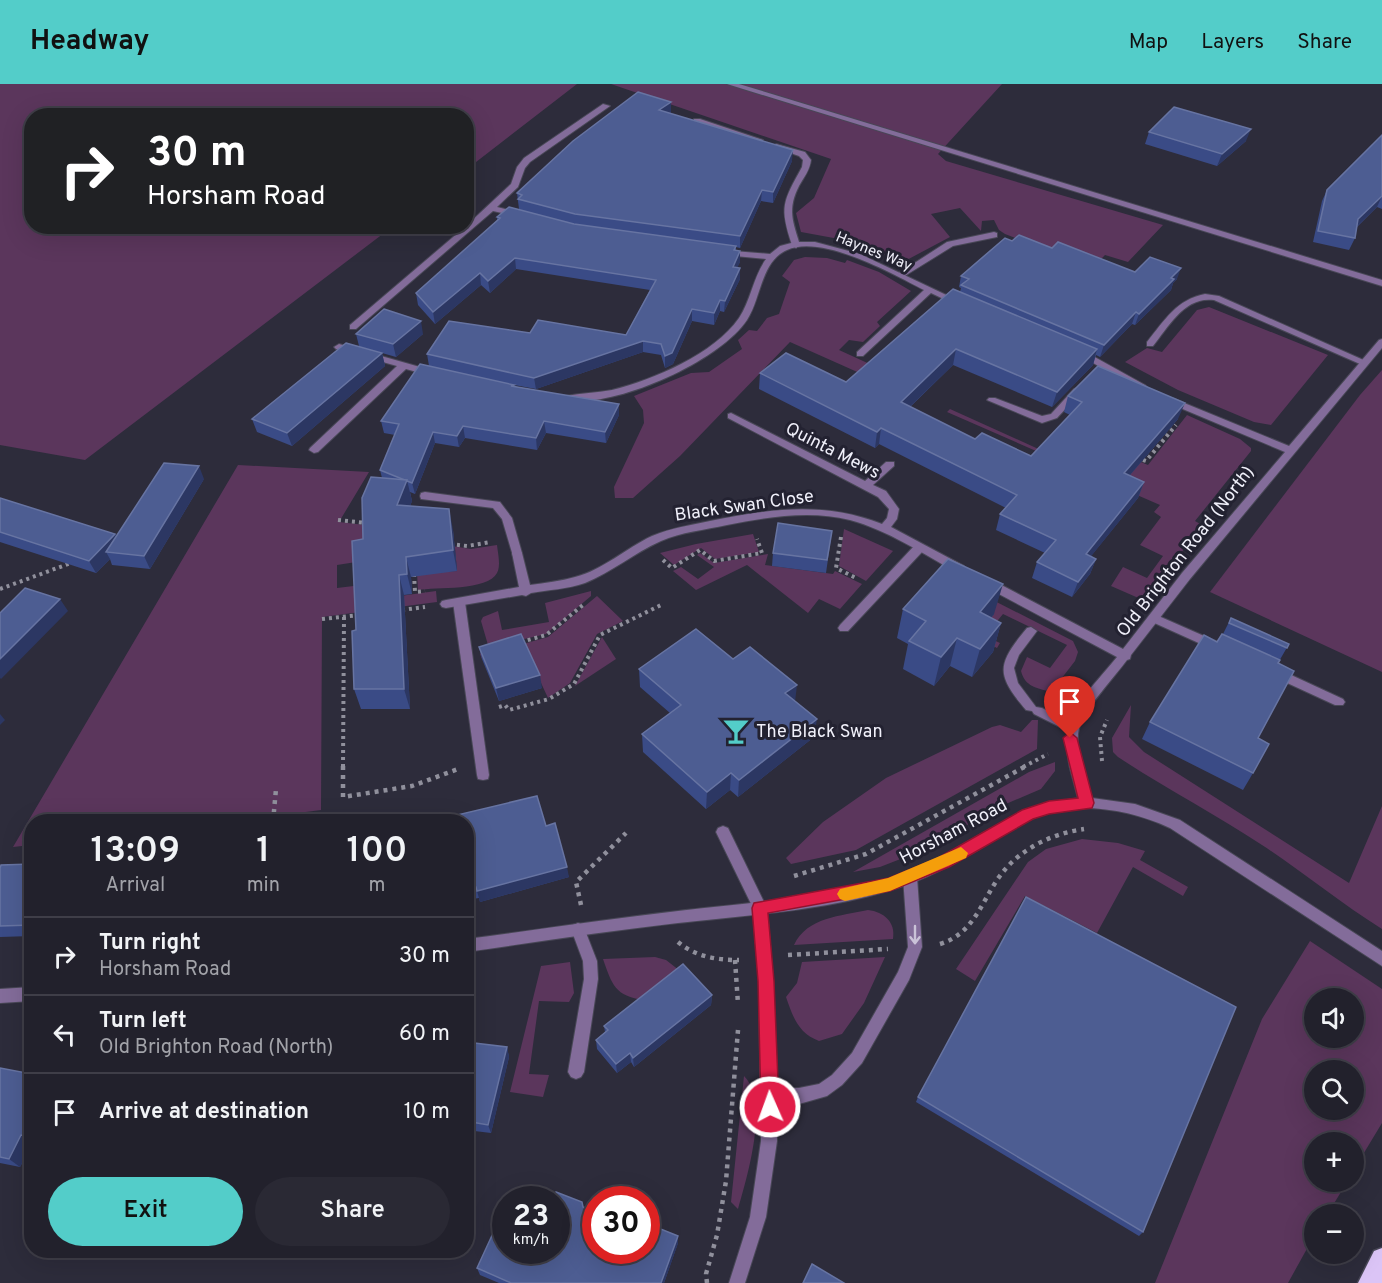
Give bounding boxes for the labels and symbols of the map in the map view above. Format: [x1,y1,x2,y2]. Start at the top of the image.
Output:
street label: Haynes Way [832,228,915,276]
street label: Quinta Mews [781,418,884,485]
street label: Old Brighton Road (North) [1112,462,1260,642]
street label: Black Swan Close [673,485,815,528]
pin [1044,676,1095,738]
bar icon: The Black Swan [721,716,751,746]
place label: The Black Swan [756,721,883,744]
street label: Horsham Road [896,794,1012,870]
one-way arrow [909,925,921,945]
position arrow [738,1075,802,1139]
speed limit sign: 30 [582,1186,660,1264]

